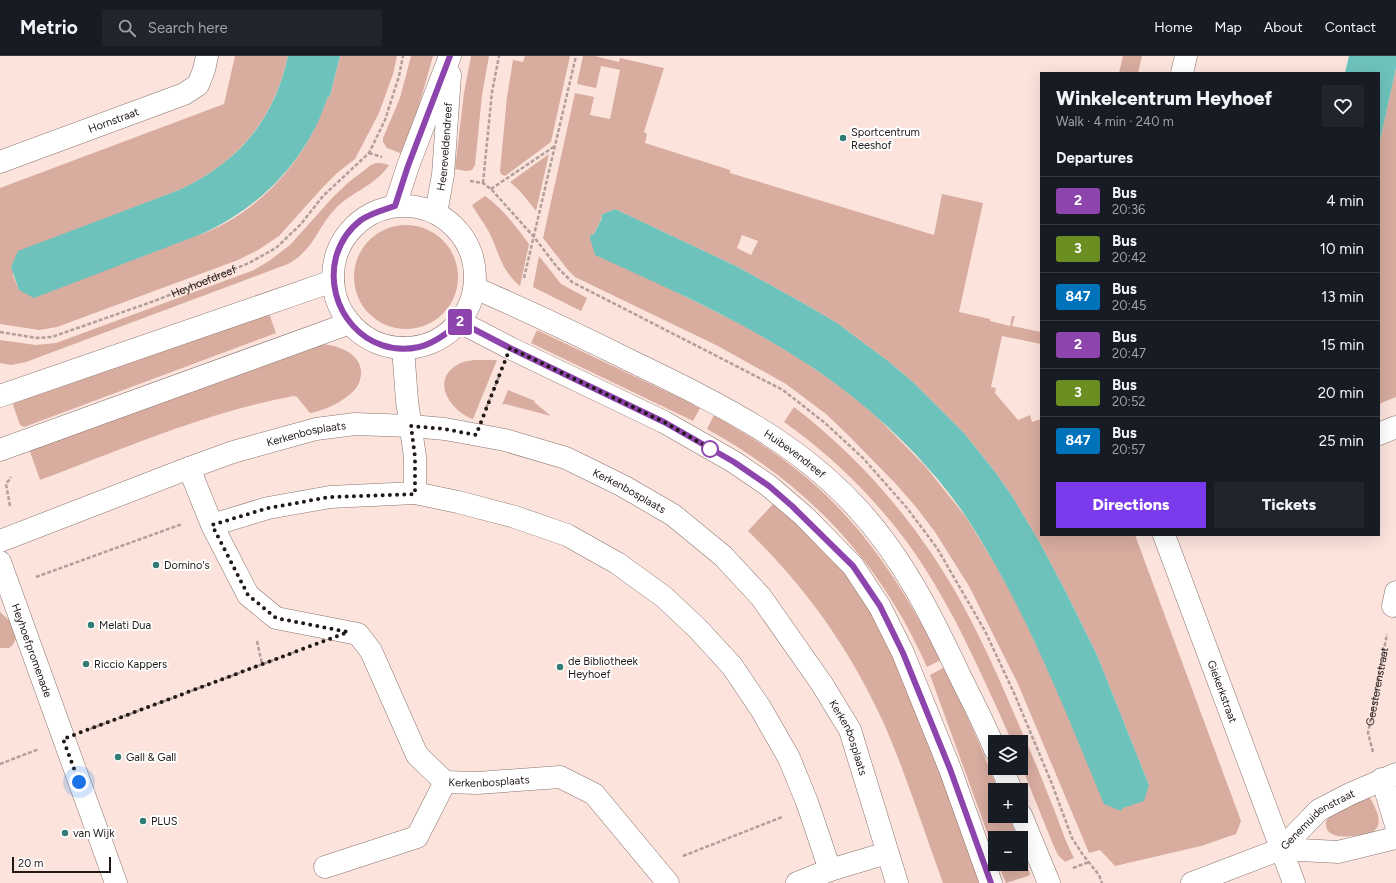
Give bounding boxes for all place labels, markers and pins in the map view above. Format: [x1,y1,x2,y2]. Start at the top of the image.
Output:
place label: Sportcentrum Reeshof [851,126,920,152]
marker: Sportcentrum Reeshof [838,133,848,143]
unlabelled marker [701,440,719,458]
place label: Domino's [164,559,210,572]
marker: Domino's [151,560,161,570]
place label: Melati Dua [99,619,151,632]
marker: Melati Dua [86,620,96,630]
place label: de Bibliotheek Heyhoef [568,655,639,681]
place label: Riccio Kappers [94,658,167,671]
marker: Riccio Kappers [81,659,91,669]
marker: de Bibliotheek Heyhoef [555,662,565,672]
place label: Gall & Gall [126,751,176,764]
marker: Gall & Gall [113,752,123,762]
place label: PLUS [151,815,178,828]
marker: PLUS [138,816,148,826]
place label: van Wijk [73,827,115,840]
marker: van Wijk [60,828,70,838]

